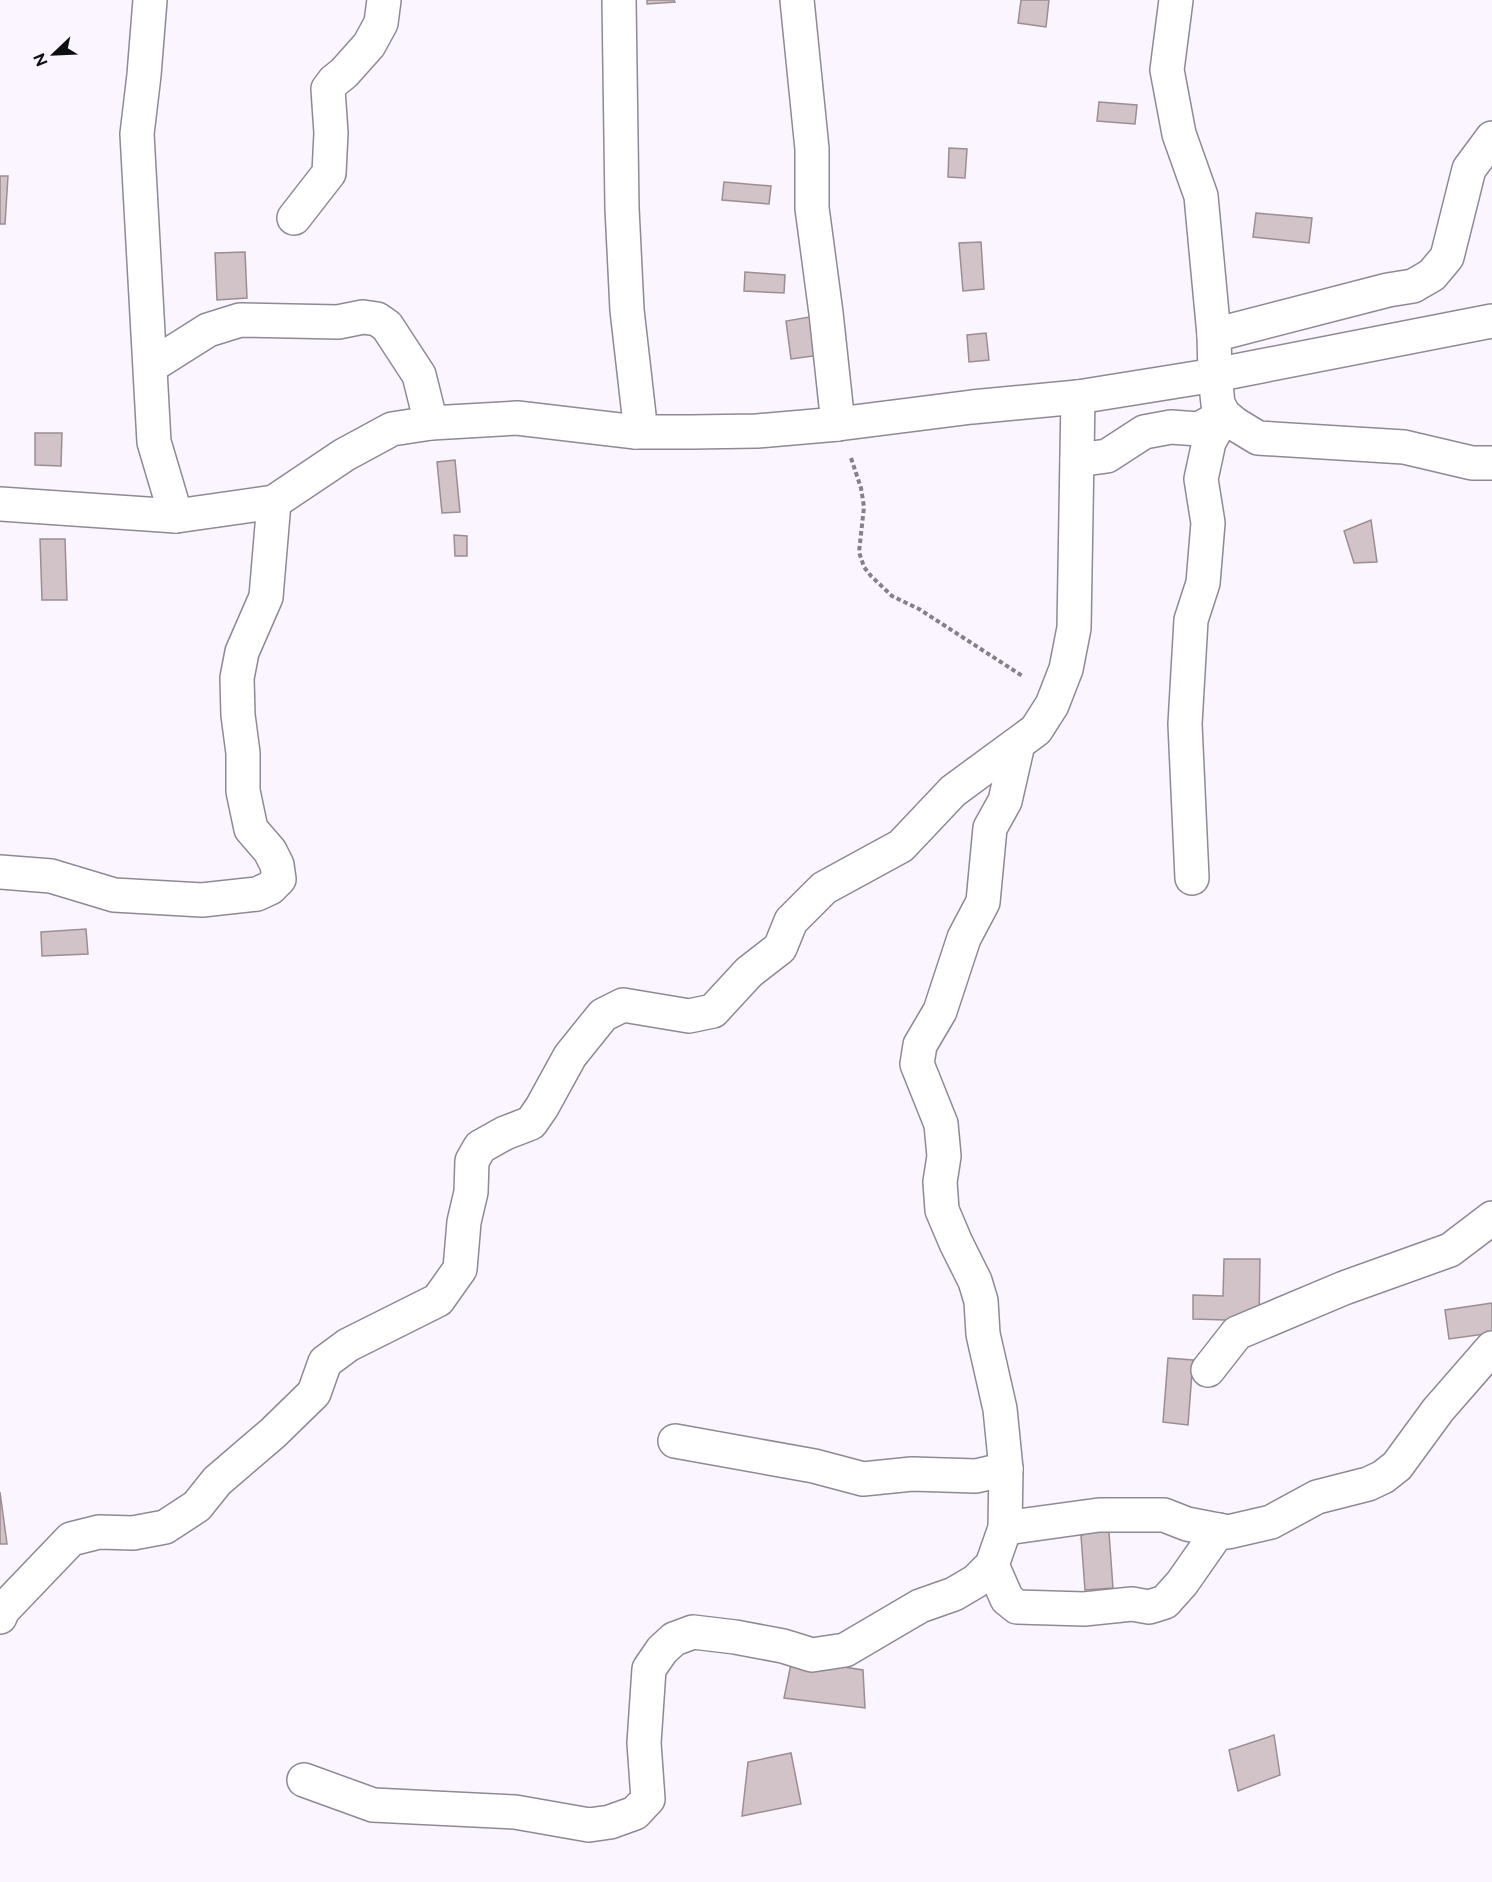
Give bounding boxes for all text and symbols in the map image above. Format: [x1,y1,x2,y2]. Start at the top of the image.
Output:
north arrow [24,24,84,84]
text: N [30,50,52,69]

